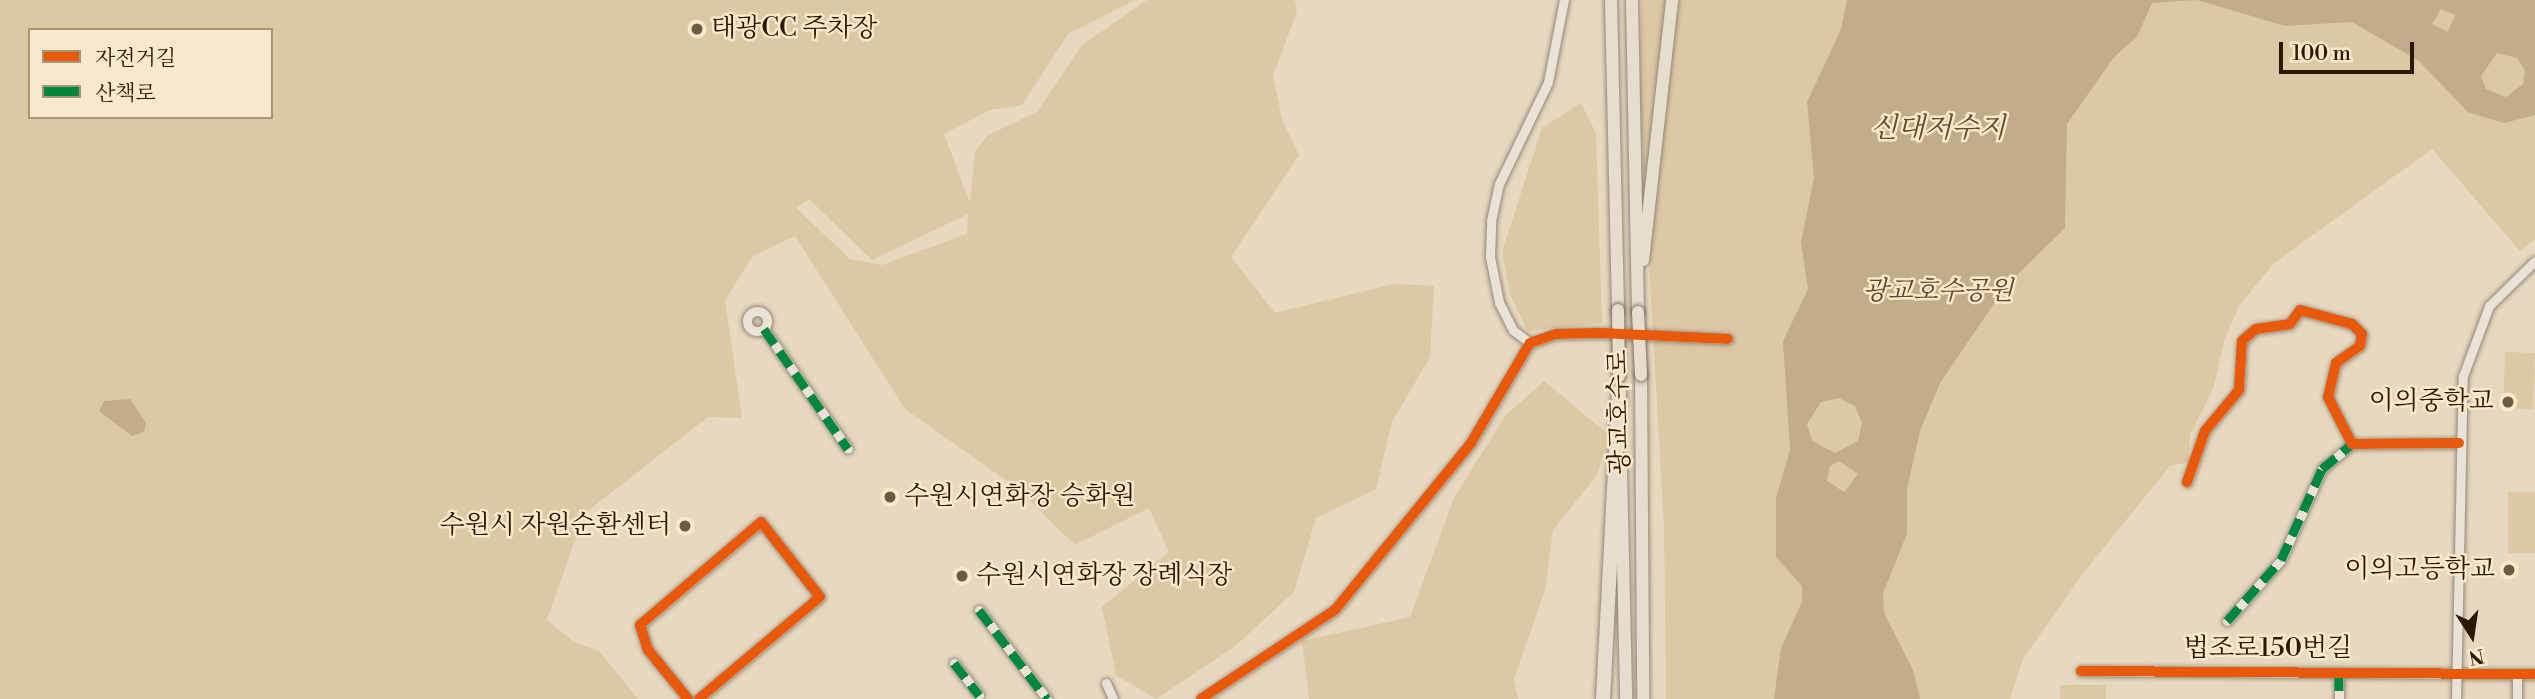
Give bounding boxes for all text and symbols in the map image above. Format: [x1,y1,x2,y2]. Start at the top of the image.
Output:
place label: 태광CC 주차장 [711,13,878,45]
marker: 태광CC 주차장 [689,21,705,37]
legend [28,28,273,119]
scale bar [2283,28,2418,72]
text: 100 m [2292,41,2351,67]
text: 자전거길 [95,46,176,72]
text: 산책로 [95,81,156,107]
water label: 신대저수지 [1870,112,2006,146]
park label: 광교호수공원 [1863,276,2013,308]
street label: 광교호수로 [1603,349,1637,475]
place label: 이의중학교 [2368,386,2494,418]
marker: 이의중학교 [2500,394,2516,410]
place label: 수원시연화장 승화원 [904,481,1135,513]
marker: 수원시연화장 승화원 [882,489,898,505]
place label: 수원시 자원순환센터 [440,510,671,542]
marker: 수원시 자원순환센터 [677,518,693,534]
place label: 이의고등학교 [2344,554,2495,586]
place label: 수원시연화장 장례식장 [976,560,1233,592]
marker: 이의고등학교 [2501,562,2517,578]
marker: 수원시연화장 장례식장 [954,568,970,584]
north arrow [2437,601,2507,671]
street label: 법조로150번길 [2184,633,2352,665]
text: N [2467,643,2486,670]

